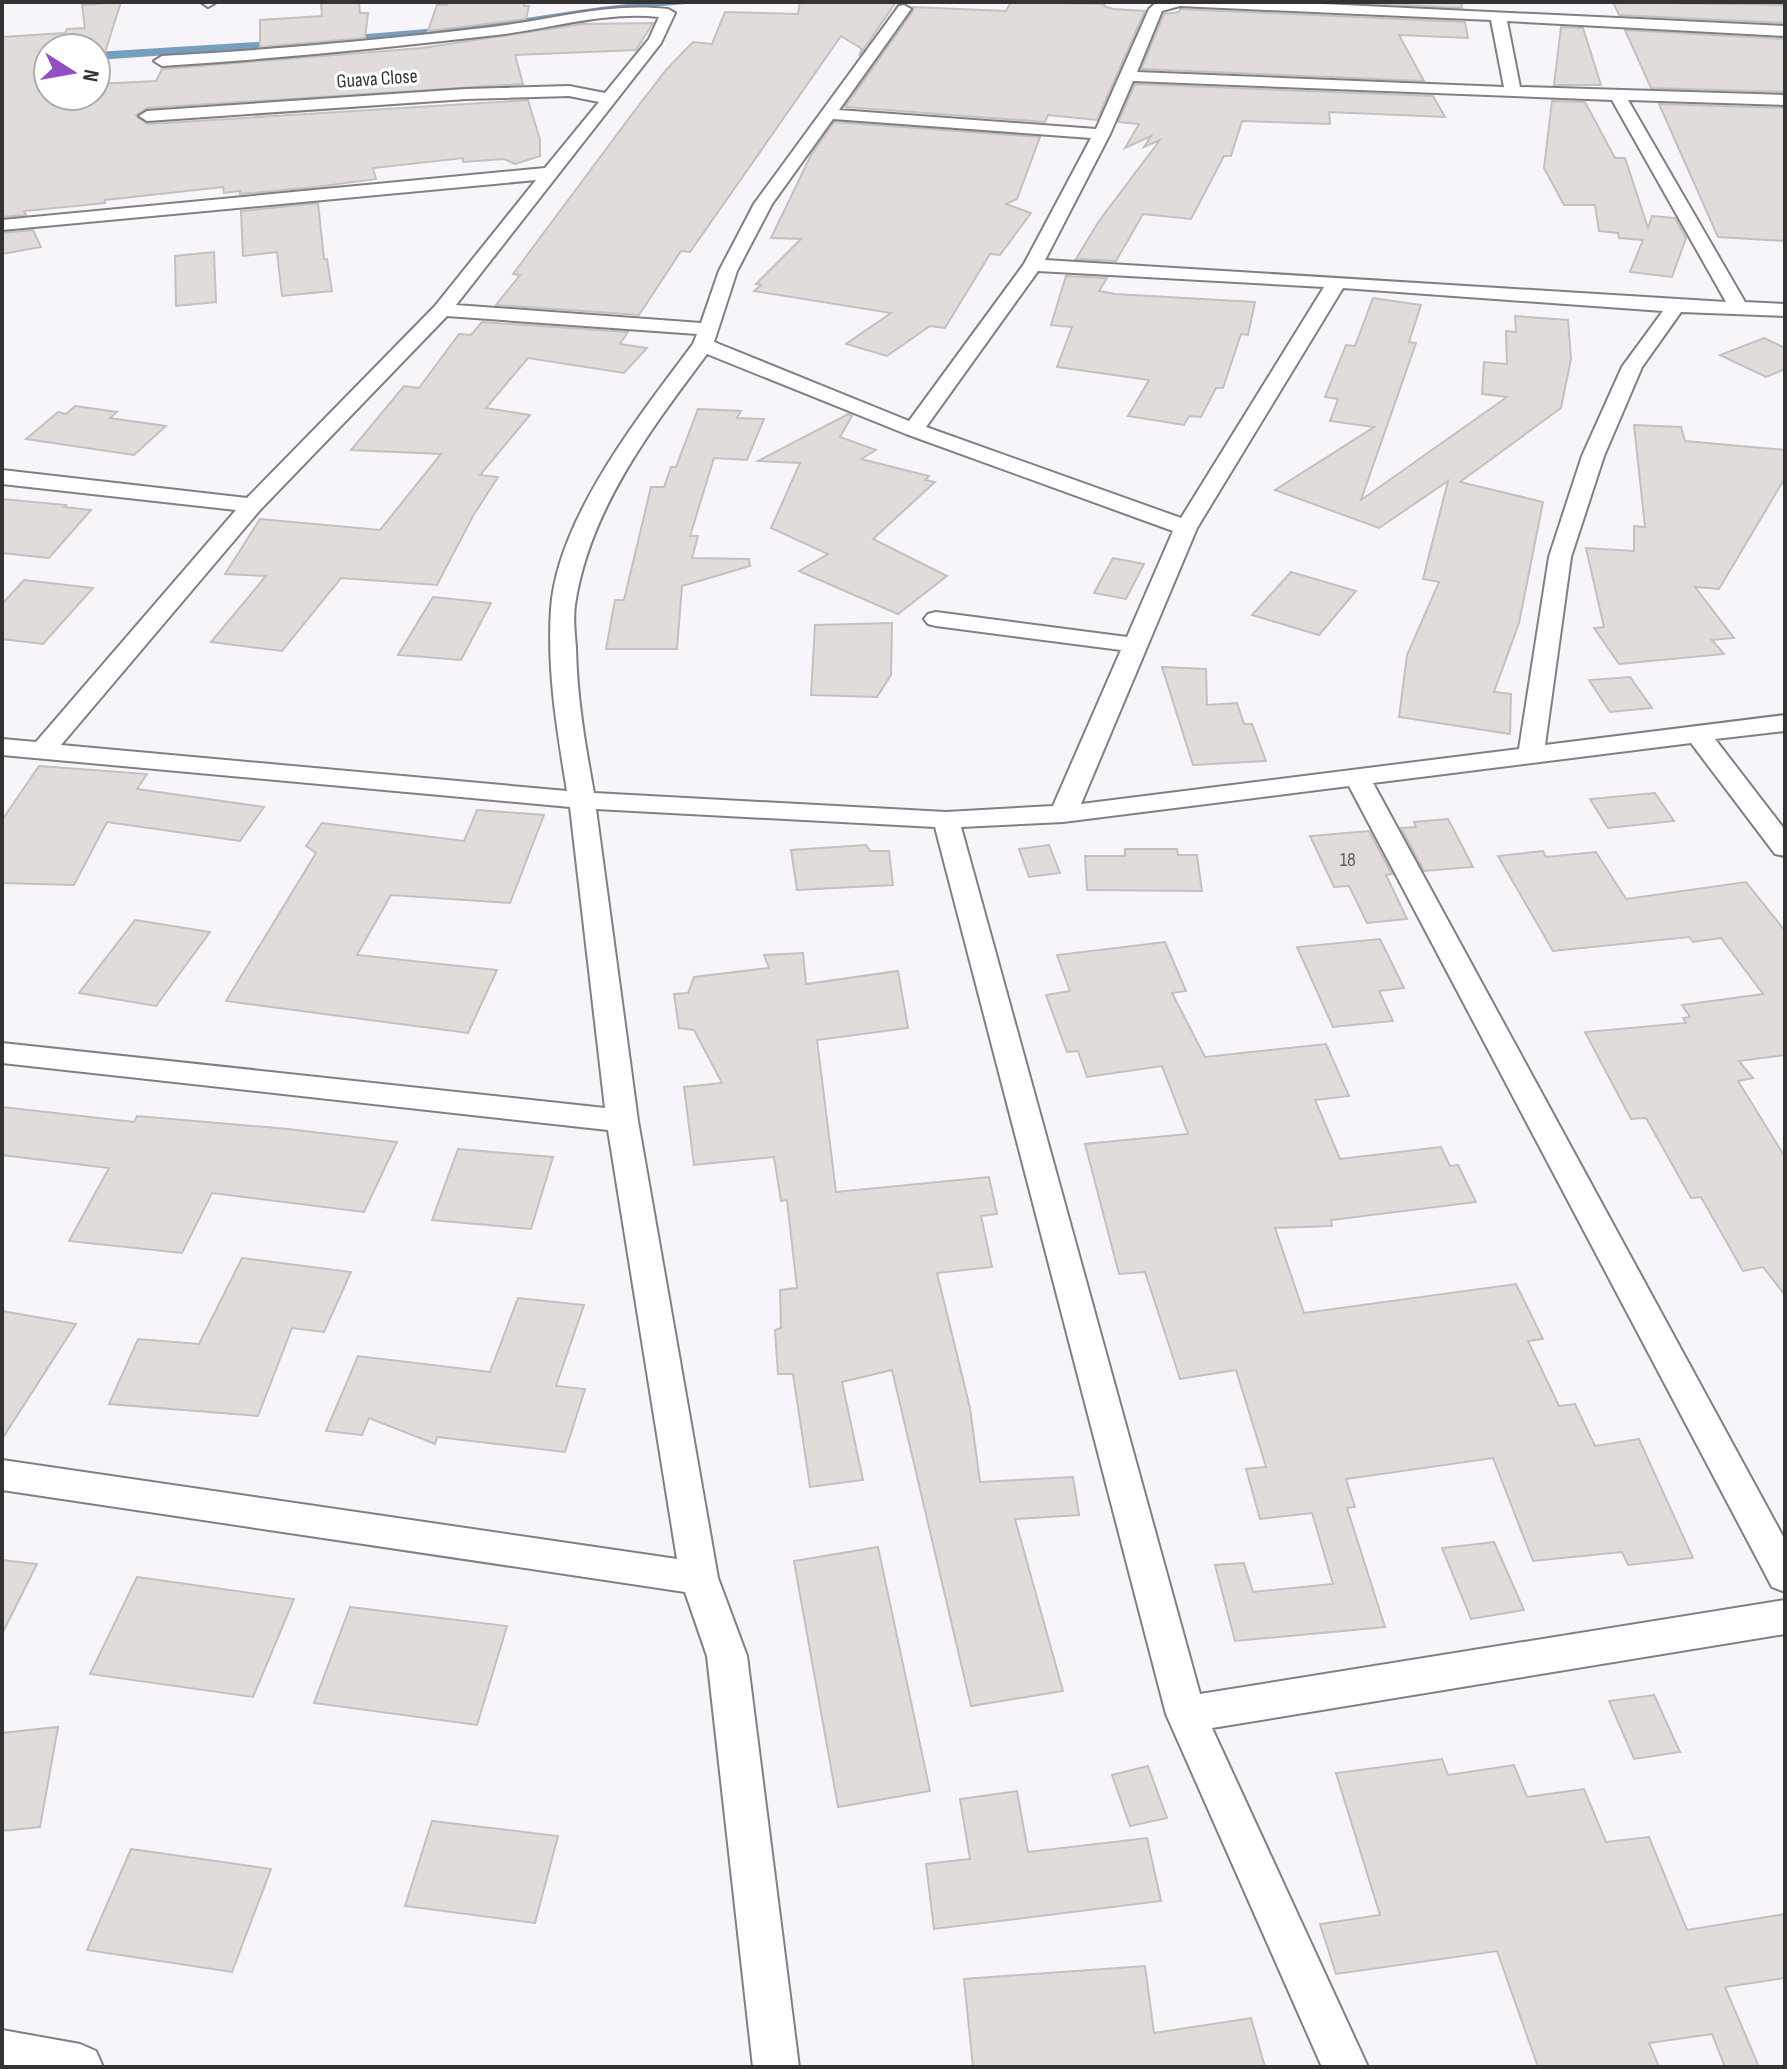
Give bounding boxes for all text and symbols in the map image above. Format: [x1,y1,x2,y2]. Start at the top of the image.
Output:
north arrow [32,32,112,112]
street label: Guava Close [336,64,418,94]
text: N [76,67,105,84]
house number: 18 [1340,848,1356,872]

